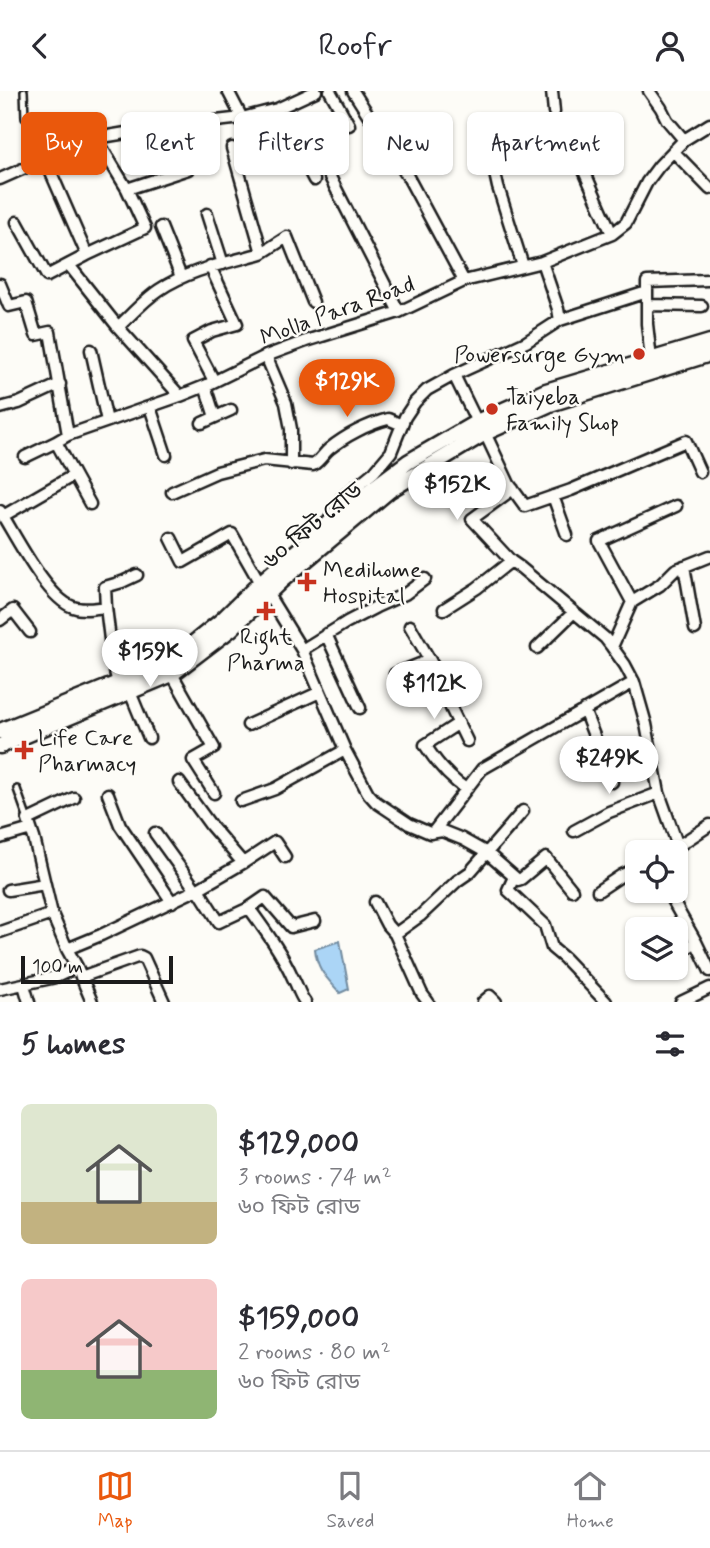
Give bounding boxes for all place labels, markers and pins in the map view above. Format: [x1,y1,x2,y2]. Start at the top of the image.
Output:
place label: Powersurge Gym [454,341,625,373]
marker: Powersurge Gym [631,346,647,362]
pin: $129K [298,359,396,419]
place label: Taiyeba Family Shop [506,383,619,439]
marker: Taiyeba Family Shop [484,401,500,417]
pin: $152K [408,463,506,522]
place label: Medihome Hospital [323,556,421,612]
marker: Medihome Hospital [297,572,317,592]
marker: Right Pharma [258,603,274,619]
place label: Right Pharma [227,623,305,679]
pin: $159K [101,629,199,689]
pin: $112K [385,661,483,721]
place label: Life Care Pharmacy [38,724,136,780]
pin: $249K [560,737,658,796]
marker: Life Care Pharmacy [16,742,32,758]

